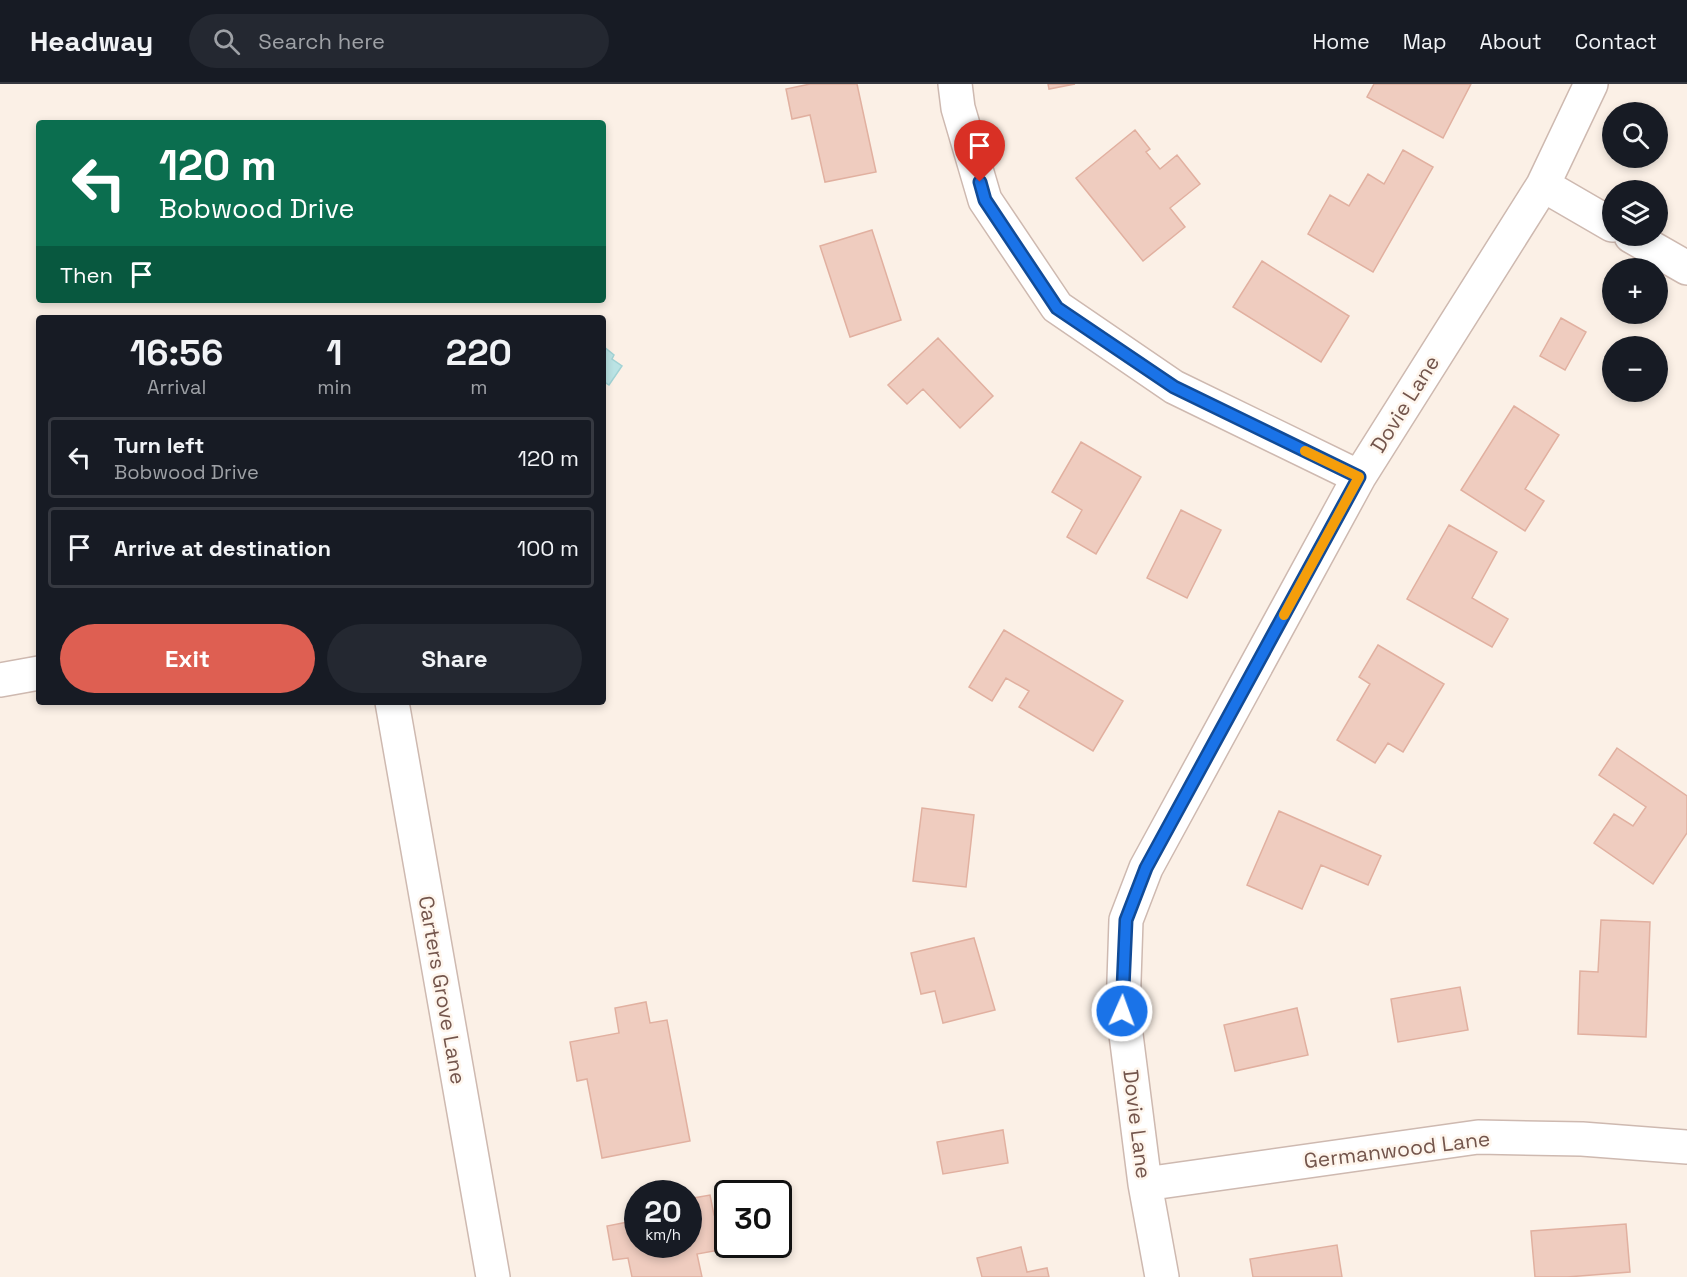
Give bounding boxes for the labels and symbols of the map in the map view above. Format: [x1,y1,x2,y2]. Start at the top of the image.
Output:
pin [954,120,1005,182]
street label: Dovie Lane [1364,350,1445,457]
street label: Carters Grove Lane [413,894,472,1086]
position arrow [1090,979,1154,1043]
street label: Dovie Lane [1117,1068,1158,1180]
street label: Germanwood Lane [1302,1125,1492,1174]
speed limit sign: 30 [714,1180,792,1258]

